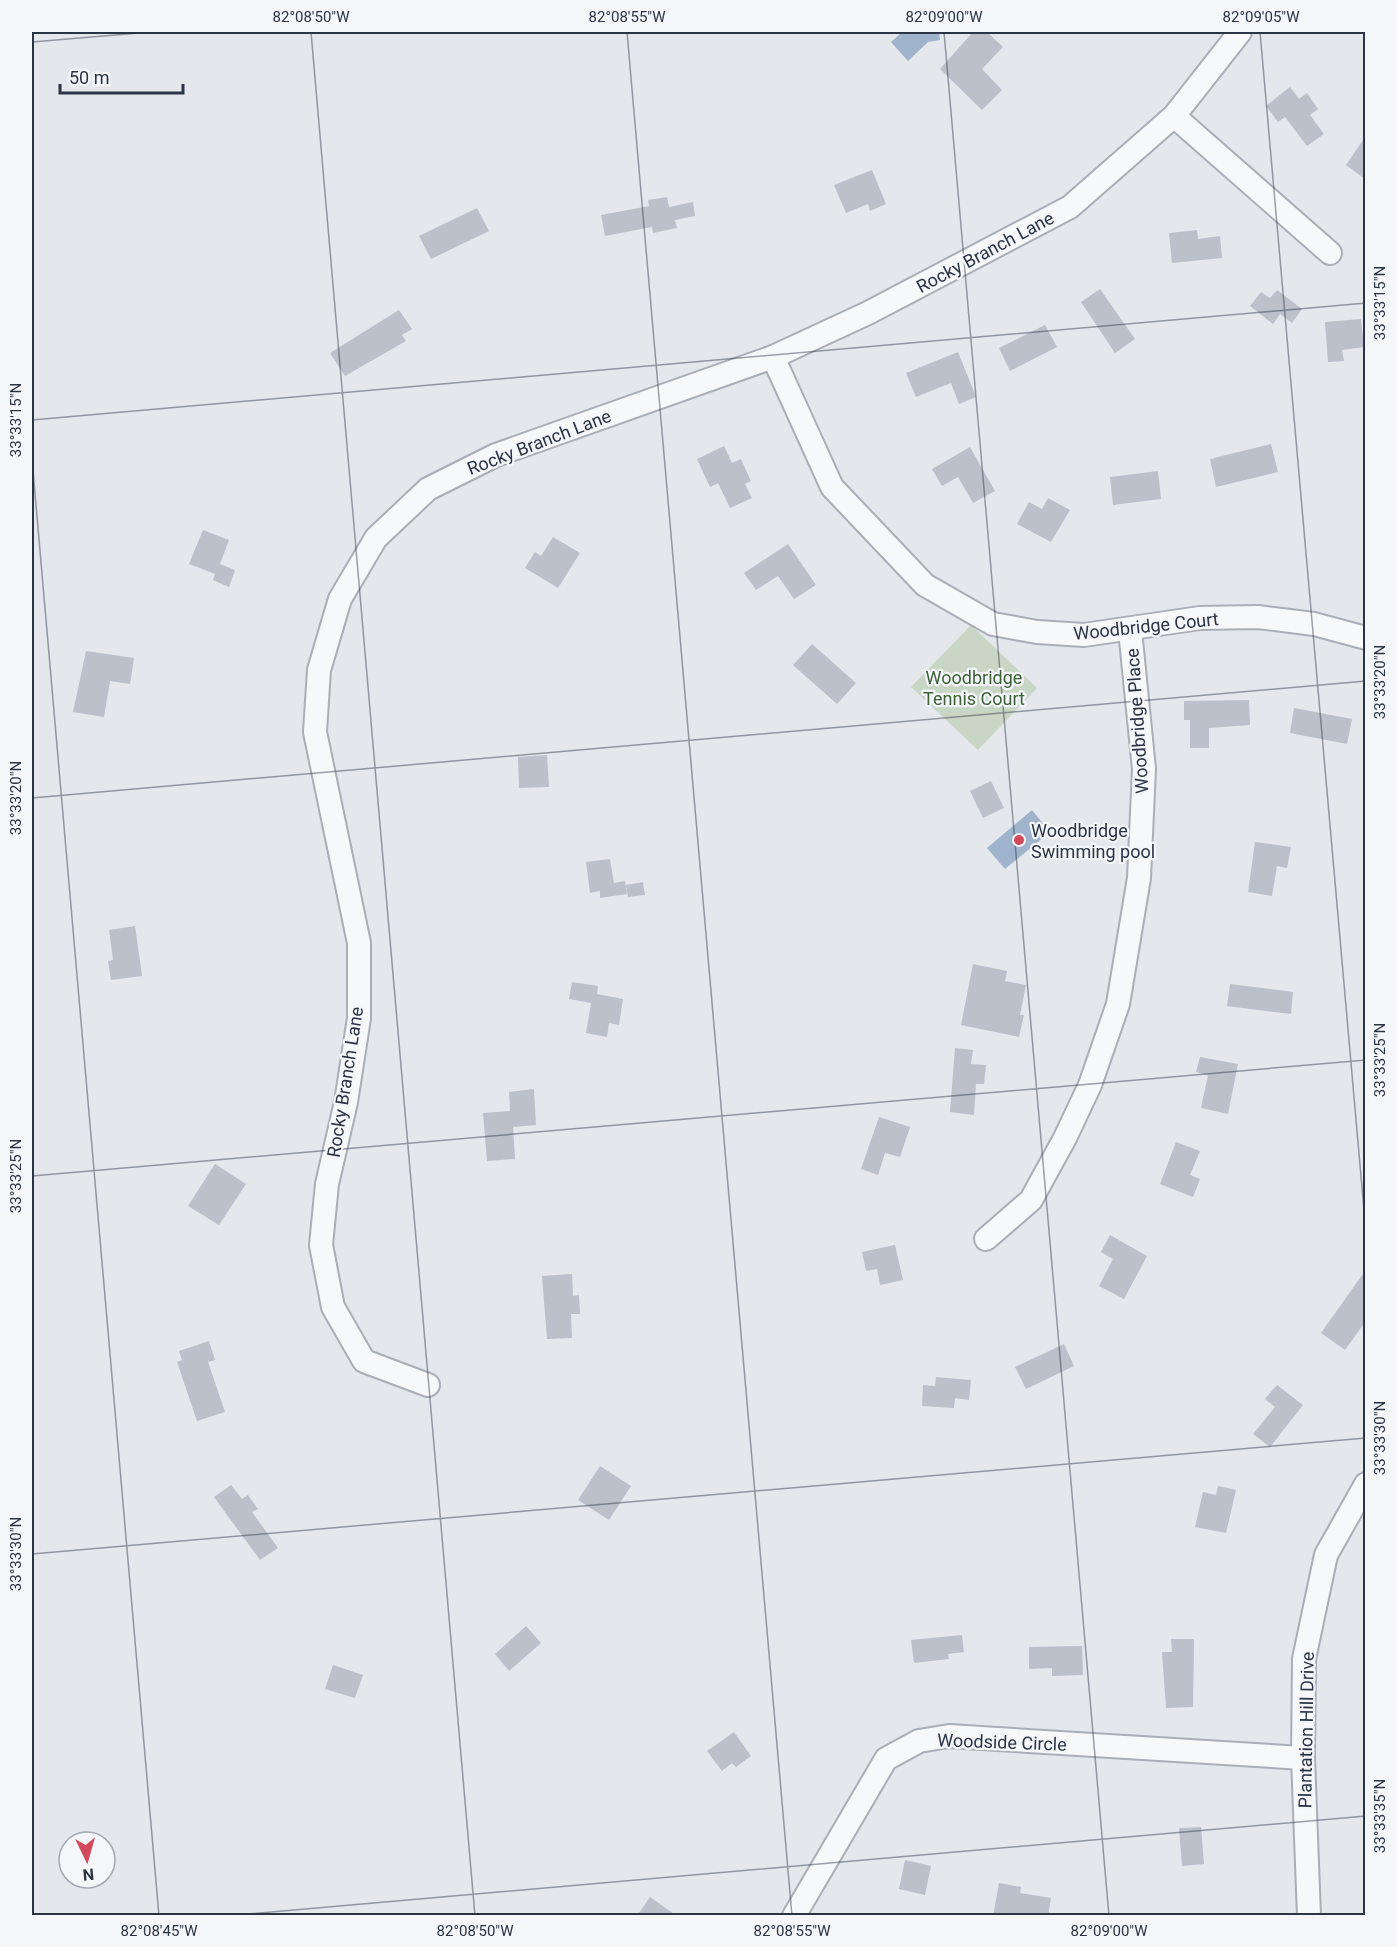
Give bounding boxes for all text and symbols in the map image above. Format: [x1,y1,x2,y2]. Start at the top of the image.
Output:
text: 82°08'50"W [273,8,349,26]
text: 82°08'55"W [589,8,665,26]
text: 82°09'00"W [906,8,982,26]
text: 82°09'05"W [1223,8,1299,26]
scale bar [60,57,183,95]
text: 50 m [69,67,109,88]
street label: Rocky Branch Lane [913,207,1057,297]
text: 33°33'15"N [1371,266,1389,340]
text: 33°33'15"N [7,383,25,457]
street label: Rocky Branch Lane [464,405,614,479]
street label: Woodbridge Court [1073,608,1220,644]
text: 33°33'20"N [1371,645,1389,719]
street label: Woodbridge Place [1121,648,1153,794]
park label: Woodbridge Tennis Court [923,667,1025,709]
text: 33°33'20"N [7,761,25,835]
place label: Woodbridge Swimming pool [1031,820,1155,862]
marker: Woodbridge Swimming pool [1012,833,1026,847]
street label: Rocky Branch Lane [323,1005,367,1159]
text: 33°33'25"N [1371,1023,1389,1097]
text: 33°33'25"N [7,1139,25,1213]
text: 33°33'30"N [1371,1401,1389,1475]
text: 33°33'30"N [7,1517,25,1591]
street label: Plantation Hill Drive [1294,1651,1318,1809]
street label: Woodside Circle [937,1729,1067,1755]
text: 33°33'35"N [1371,1779,1389,1853]
north arrow [57,1830,117,1890]
text: N [82,1864,95,1884]
text: 82°08'45"W [121,1922,197,1940]
text: 82°08'50"W [437,1922,513,1940]
text: 82°08'55"W [754,1922,830,1940]
text: 82°09'00"W [1071,1922,1147,1940]

